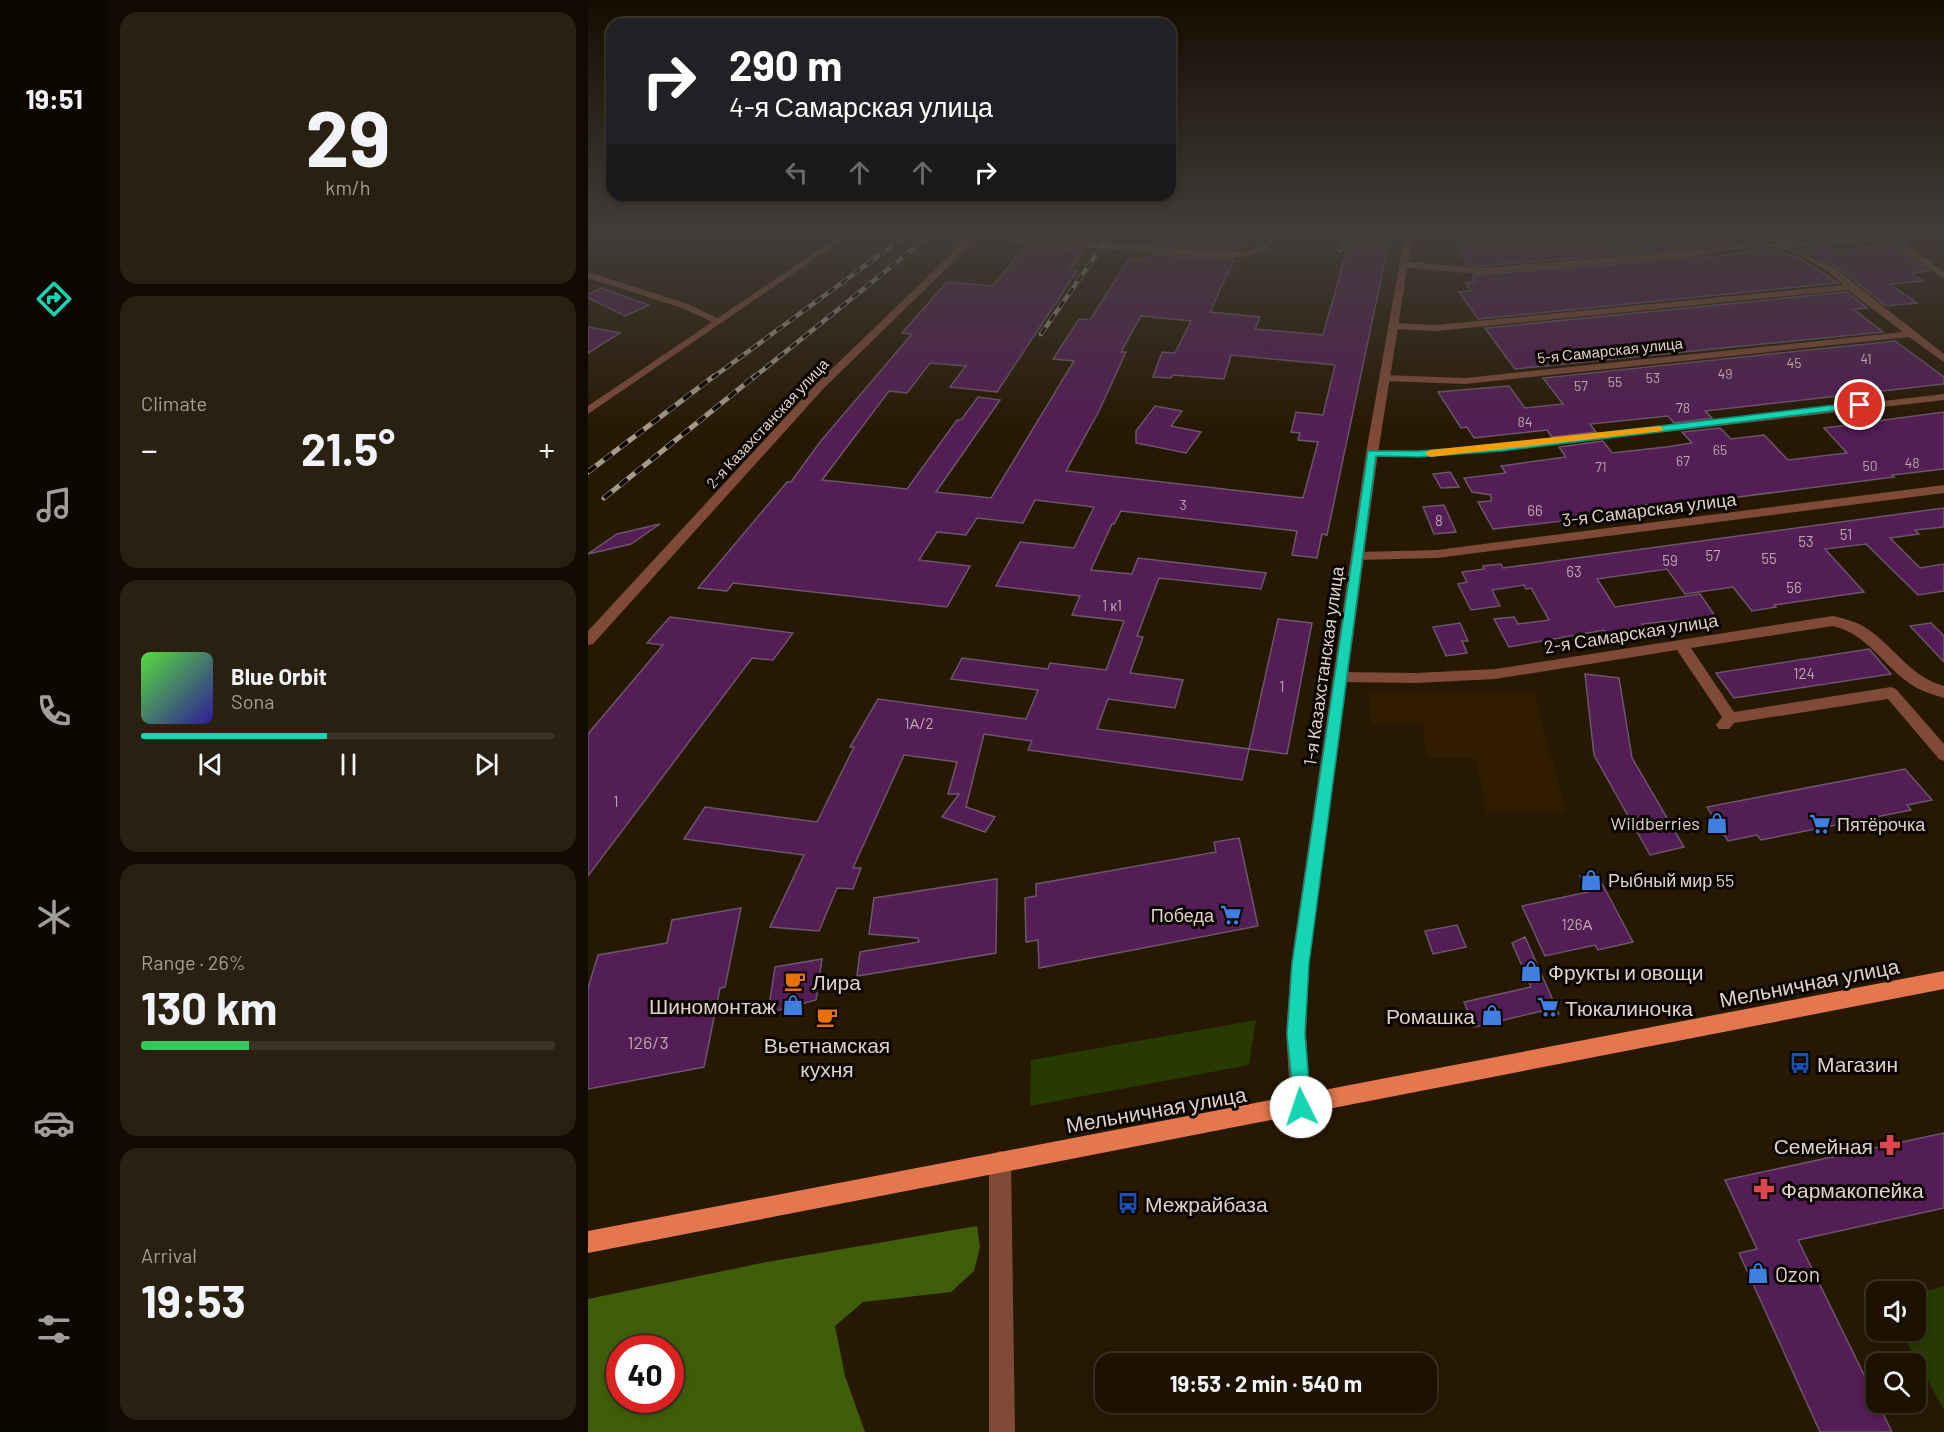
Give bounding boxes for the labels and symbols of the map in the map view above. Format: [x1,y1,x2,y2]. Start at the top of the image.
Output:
street label: 5-я Самарская улица [1536,333,1684,367]
house number: 41 [1860,350,1872,367]
street label: 2-я Казахстанская улица [702,354,832,491]
house number: 45 [1787,354,1801,371]
house number: 49 [1717,365,1733,382]
house number: 53 [1646,369,1660,386]
house number: 55 [1608,373,1622,390]
house number: 57 [1574,377,1588,394]
pin [1834,379,1885,430]
house number: 78 [1676,399,1690,416]
house number: 84 [1517,413,1533,430]
house number: 65 [1713,441,1727,458]
house number: 67 [1676,452,1690,469]
house number: 48 [1904,454,1920,471]
house number: 50 [1862,457,1878,474]
house number: 71 [1595,458,1607,475]
street label: 3-я Самарская улица [1561,487,1738,531]
house number: 3 [1179,496,1187,513]
house number: 66 [1527,501,1543,519]
house number: 8 [1435,511,1443,529]
house number: 51 [1840,525,1852,543]
house number: 53 [1798,532,1814,550]
house number: 57 [1706,546,1720,564]
house number: 55 [1761,549,1777,567]
house number: 59 [1662,551,1678,569]
house number: 63 [1566,562,1582,580]
street label: 1-я Казахстанская улица [1298,564,1348,767]
house number: 56 [1786,578,1802,596]
house number: 1 к1 [1102,596,1122,614]
street label: 2-я Самарская улица [1542,608,1721,658]
house number: 124 [1793,664,1815,682]
house number: 1 [1279,677,1285,695]
house number: 1А/2 [904,714,934,732]
house number: 1 [613,792,619,810]
shop icon: Wildberries [1705,811,1729,835]
place label: Wildberries [1611,812,1700,834]
supermarket icon: Пятёрочка [1808,812,1832,836]
place label: Пятёрочка [1837,813,1926,835]
shop icon: Рыбный мир 55 [1579,868,1603,892]
place label: Рыбный мир 55 [1608,869,1734,891]
supermarket icon: Победа [1219,903,1243,927]
place label: Победа [1151,904,1215,926]
house number: 126А [1561,915,1593,933]
street label: Мельничная улица [1717,952,1901,1012]
shop icon: Фрукты и овощи [1519,959,1543,983]
place label: Фрукты и овощи [1548,959,1703,984]
cafe icon: Лира [783,969,807,993]
place label: Лира [812,969,861,994]
place label: Шиномонтаж [649,993,776,1018]
shop icon: Шиномонтаж [781,993,805,1017]
supermarket icon: Тюкалиночка [1536,995,1560,1019]
place label: Тюкалиночка [1565,995,1693,1020]
place label: Ромашка [1386,1003,1475,1028]
shop icon: Ромашка [1480,1003,1504,1027]
cafe icon: Вьетнамская кухня [815,1005,839,1029]
house number: 126/3 [627,1031,669,1053]
place label: Вьетнамская кухня [764,1032,890,1081]
bus stop icon: Магазин [1788,1051,1812,1075]
place label: Магазин [1817,1051,1898,1076]
position arrow [1269,1075,1333,1139]
street label: Мельничная улица [1064,1081,1248,1137]
place label: Семейная [1774,1133,1873,1158]
pharmacy icon: Семейная [1878,1133,1902,1157]
pharmacy icon: Фармакопейка [1752,1177,1776,1201]
place label: Фармакопейка [1781,1177,1924,1202]
bus stop icon: Межрайбаза [1116,1191,1140,1215]
place label: Межрайбаза [1145,1191,1268,1216]
shop icon: Ozon [1746,1261,1770,1285]
place label: Ozon [1775,1261,1820,1286]
speed limit sign: 40 [606,1335,684,1413]

